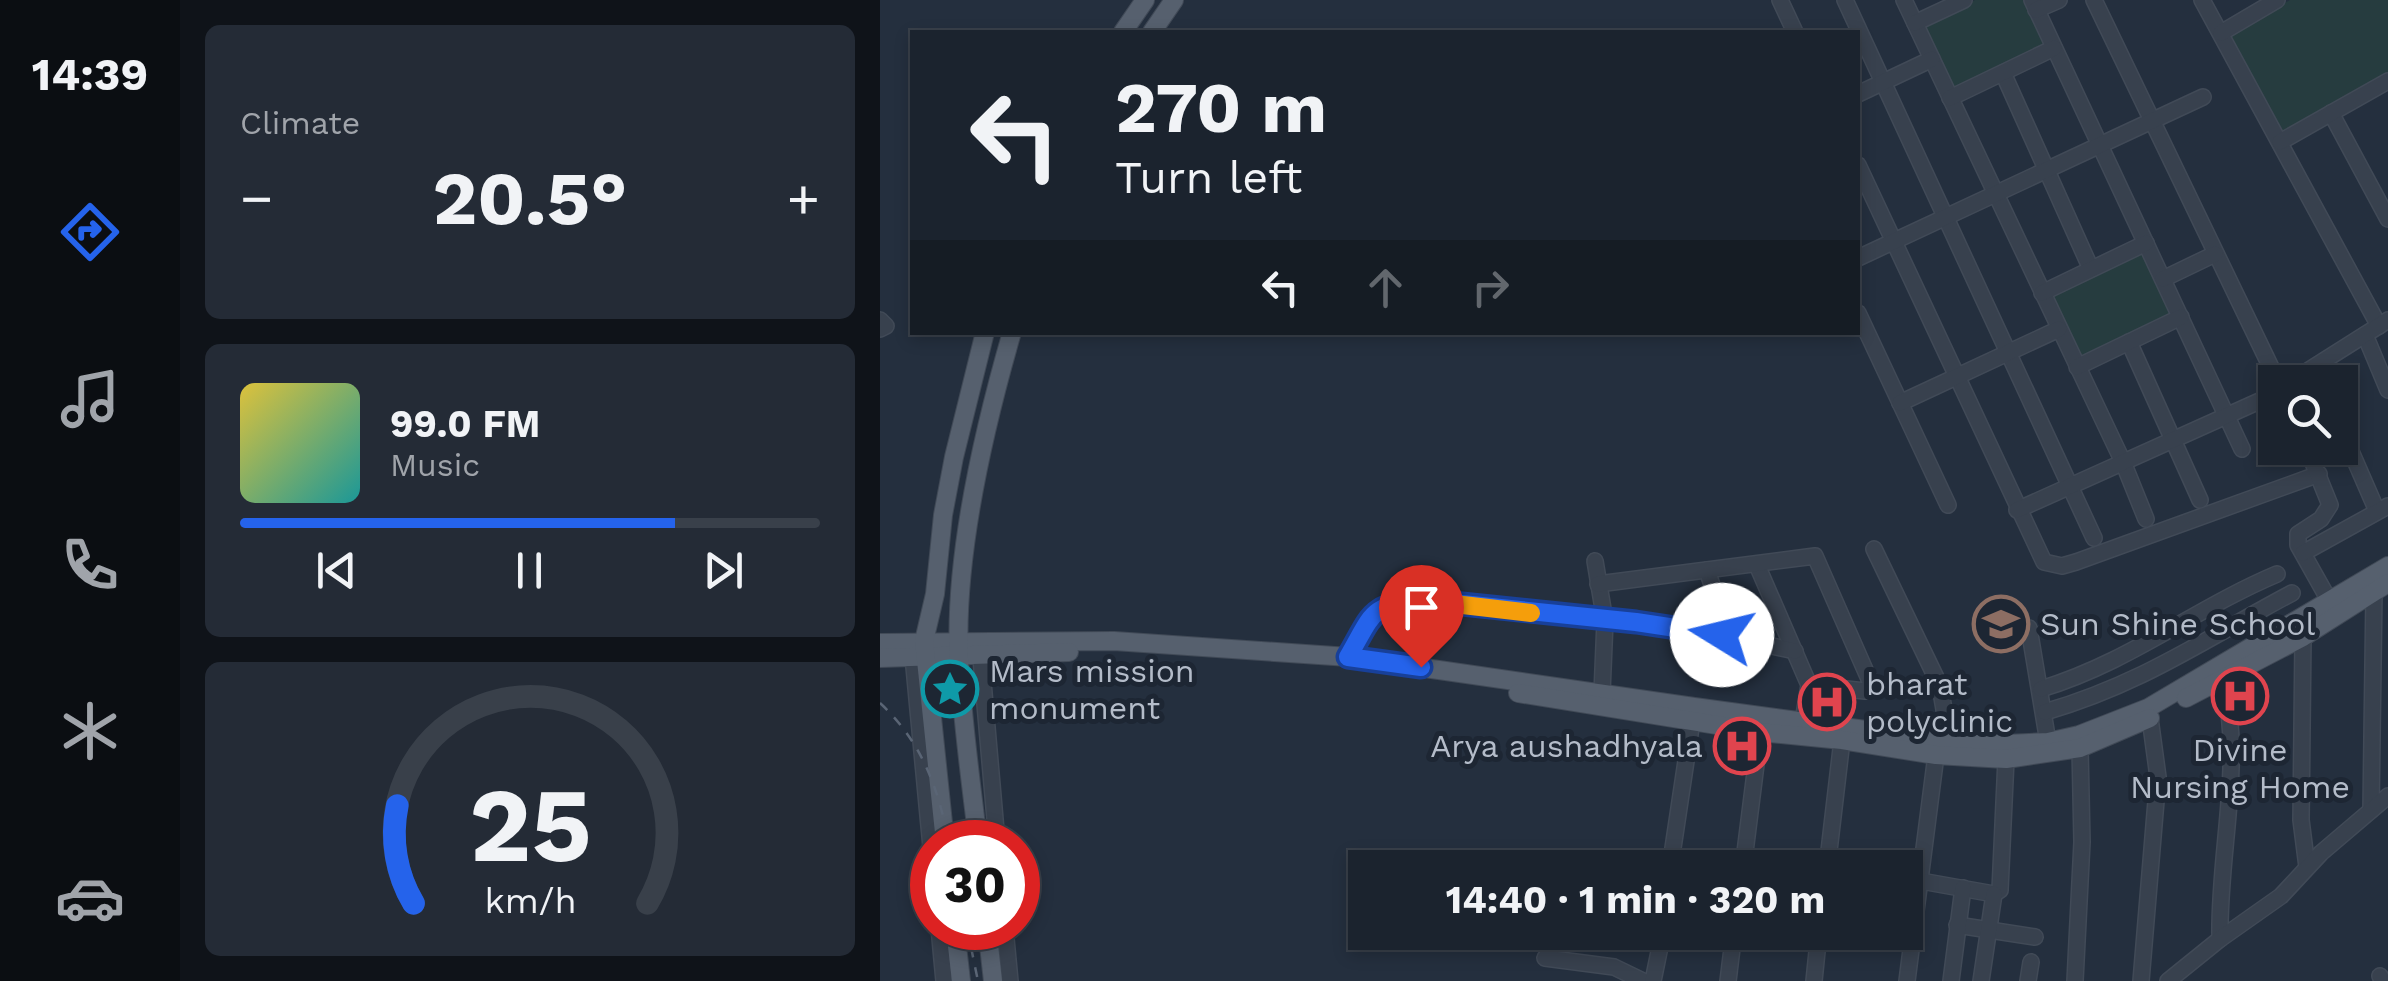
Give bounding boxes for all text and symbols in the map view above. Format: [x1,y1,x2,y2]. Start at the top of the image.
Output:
text: 14:39 [32,48,148,101]
text: 270 m [1115,67,1327,149]
icon: left [950,70,1080,200]
text: Climate [240,104,360,142]
text: Turn left [1115,151,1302,204]
text: 20.5° [433,154,627,242]
text: − [240,166,273,230]
text: + [787,166,820,230]
icon: directions [55,197,125,267]
icon: left [1253,260,1308,315]
icon: ahead [1358,260,1413,315]
icon: right [1463,260,1518,315]
icon: music [55,364,125,434]
map controls [2258,365,2358,465]
button: search [2258,365,2358,465]
text: 99.0 FM [390,402,540,446]
text: Music [390,446,480,484]
icon: phone [55,530,125,600]
icon: previous [309,543,364,598]
icon: pause [502,543,557,598]
icon: next [696,543,751,598]
pin [1379,565,1464,668]
icon: arrive [1394,580,1449,635]
position arrow [1670,583,1774,687]
school or university icon: Sun Shine School [1971,594,2031,654]
place label: Sun Shine School [2040,605,2315,643]
place label: Mars mission monument [989,652,1195,727]
place icon: Mars mission monument [920,659,980,719]
place label: bharat polyclinic [1866,665,2013,740]
hospital icon: Divine Nursing Home [2210,666,2270,726]
hospital icon: bharat polyclinic [1797,672,1857,732]
icon: climate [55,696,125,766]
hospital icon: Arya aushadhyala [1712,716,1772,776]
place label: Arya aushadhyala [1430,727,1703,765]
place label: Divine Nursing Home [2130,731,2350,806]
text: 25 [469,764,591,886]
speed limit sign: 30 [910,820,1040,950]
icon: car [55,863,125,933]
text: 14:40 · 1 min · 320 m [1446,878,1825,922]
text: km/h [484,880,576,922]

